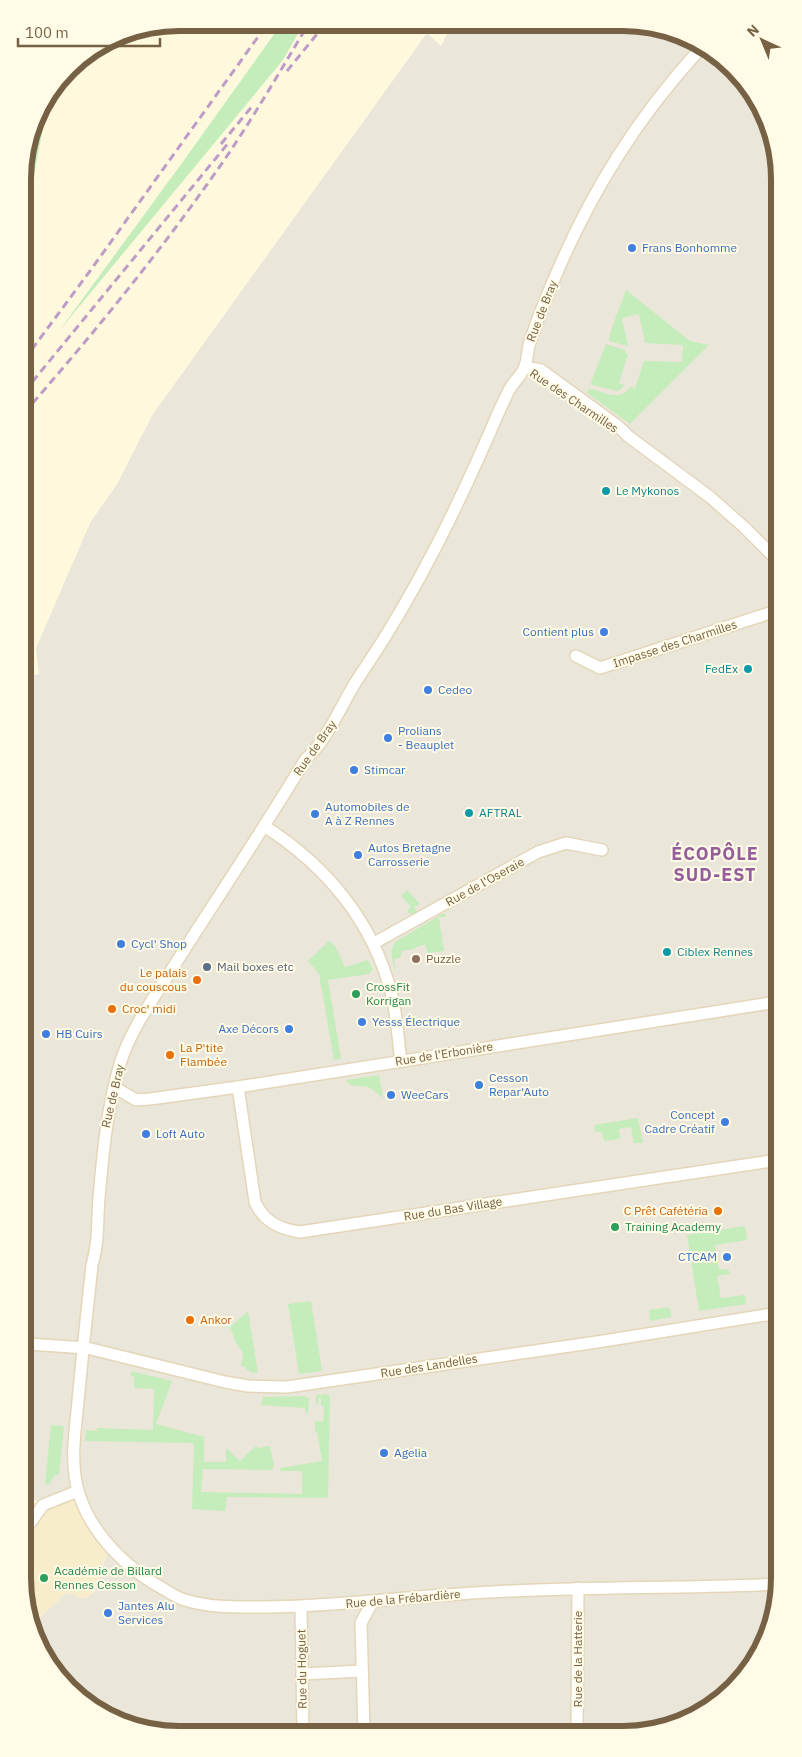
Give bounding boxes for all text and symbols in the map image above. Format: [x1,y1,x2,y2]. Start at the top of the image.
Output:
scale bar [18,15,160,47]
north arrow [737,15,787,65]
text: N [743,21,763,41]
text: 100 m [25,23,69,42]
place label: Frans Bonhomme [642,240,738,255]
marker: Frans Bonhomme [626,242,638,254]
street label: Rue de Bray [523,278,560,344]
street label: Rue des Charmilles [527,365,622,436]
place label: Le Mykonos [616,483,679,498]
marker: Le Mykonos [600,485,612,497]
street label: Impasse des Charmilles [611,616,739,671]
place label: Contient plus [522,624,594,639]
marker: Contient plus [598,626,610,638]
place label: FedEx [705,661,738,676]
marker: FedEx [742,663,754,675]
place label: Cedeo [438,682,473,697]
marker: Cedeo [422,684,434,696]
street label: Rue de Bray [290,717,339,779]
place label: Prolians - Beauplet [398,723,454,752]
marker: Prolians - Beauplet [382,732,394,744]
place label: Stimcar [364,762,406,777]
marker: Stimcar [348,764,360,776]
place label: Automobiles de A à Z Rennes [325,799,410,828]
place label: AFTRAL [479,805,522,820]
marker: AFTRAL [463,807,475,819]
marker: Automobiles de A à Z Rennes [309,808,321,820]
place label: Autos Bretagne Carrosserie [368,840,452,869]
district label: ÉCOPÔLE SUD-EST [671,841,759,886]
marker: Autos Bretagne Carrosserie [352,849,364,861]
street label: Rue de l'Oseraie [443,854,527,909]
place label: Cycl' Shop [131,936,187,951]
marker: Cycl' Shop [115,938,127,950]
place label: Ciblex Rennes [677,944,753,959]
marker: Ciblex Rennes [661,946,673,958]
place label: Puzzle [426,951,461,966]
marker: Puzzle [410,953,422,965]
place label: Mail boxes etc [217,959,294,974]
marker: Mail boxes etc [201,961,213,973]
place label: Le palais du couscous [120,965,187,994]
marker: Le palais du couscous [191,974,203,986]
place label: CrossFit Korrigan [366,979,411,1008]
marker: CrossFit Korrigan [350,988,362,1000]
place label: Croc' midi [122,1001,176,1016]
marker: Croc' midi [106,1003,118,1015]
place label: Yesss Électrique [372,1014,461,1029]
marker: Yesss Électrique [356,1016,368,1028]
place label: Axe Décors [218,1021,279,1036]
marker: Axe Décors [283,1023,295,1035]
place label: HB Cuirs [56,1026,103,1041]
marker: HB Cuirs [40,1028,52,1040]
street label: Rue de l'Erbonière [394,1038,494,1069]
place label: La P'tite Flambée [180,1040,227,1069]
marker: La P'tite Flambée [164,1049,176,1061]
street label: Rue de Bray [98,1063,127,1129]
place label: Cesson Repar'Auto [489,1070,549,1099]
marker: Cesson Repar'Auto [473,1079,485,1091]
place label: WeeCars [401,1087,449,1102]
marker: WeeCars [385,1089,397,1101]
place label: Concept Cadre Créatif [645,1107,715,1136]
marker: Concept Cadre Créatif [719,1116,731,1128]
place label: Loft Auto [156,1126,205,1141]
marker: Loft Auto [140,1128,152,1140]
street label: Rue du Bas Village [403,1193,504,1224]
place label: C Prêt Cafétéria [624,1203,709,1218]
marker: C Prêt Cafétéria [712,1205,724,1217]
place label: Training Academy [625,1219,721,1234]
marker: Training Academy [609,1221,621,1233]
place label: CTCAM [678,1249,717,1264]
marker: CTCAM [721,1251,733,1263]
place label: Ankor [200,1312,232,1327]
marker: Ankor [184,1314,196,1326]
street label: Rue des Landelles [379,1350,479,1381]
place label: Agelia [394,1445,428,1460]
marker: Agelia [378,1447,390,1459]
place label: Académie de Billard Rennes Cesson [54,1563,162,1592]
marker: Académie de Billard Rennes Cesson [38,1572,50,1584]
street label: Rue de la Frébardière [345,1586,461,1611]
place label: Jantes Alu Services [118,1598,175,1627]
marker: Jantes Alu Services [102,1607,114,1619]
street label: Rue de la Hatterie [570,1610,585,1707]
street label: Rue du Hoguet [293,1629,310,1709]

